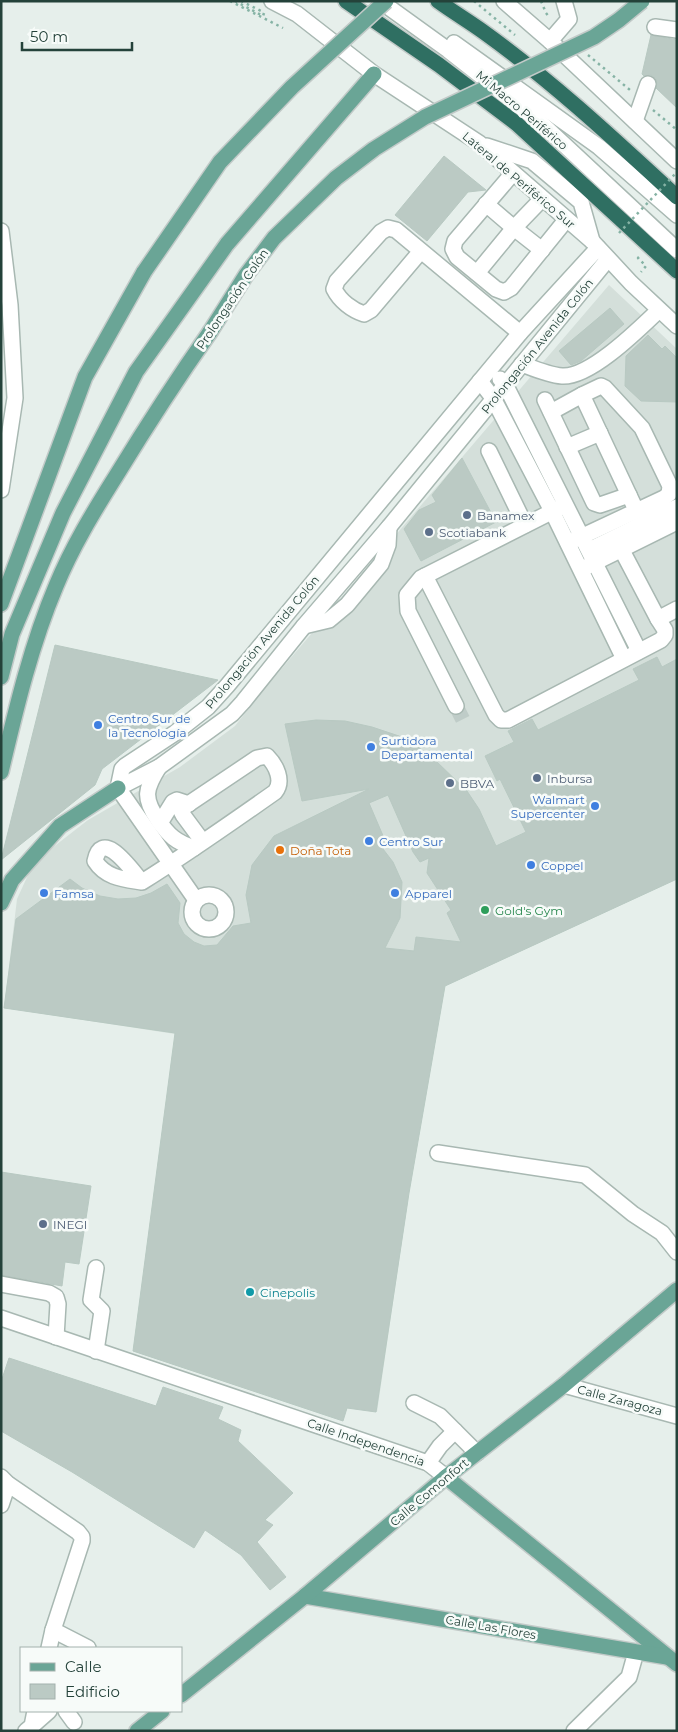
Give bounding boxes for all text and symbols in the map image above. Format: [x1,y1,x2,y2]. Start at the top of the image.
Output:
scale bar [22,20,132,52]
text: 50 m [30,27,68,46]
street label: Mi Macro Periférico [473,67,571,153]
street label: Lateral de Periférico Sur [460,128,579,232]
street label: Prolongación Colón [193,246,271,352]
street label: Prolongación Avenida Colón [478,275,596,417]
place label: Banamex [477,508,535,523]
marker: Banamex [461,509,473,521]
place label: Scotiabank [439,525,507,540]
marker: Scotiabank [423,526,435,538]
street label: Prolongación Avenida Colón [202,572,322,712]
place label: Centro Sur de la Tecnología [108,711,191,740]
marker: Centro Sur de la Tecnología [92,719,104,731]
place label: Surtidora Departamental [381,733,473,762]
marker: Surtidora Departamental [365,741,377,753]
place label: Inbursa [547,771,593,786]
marker: Inbursa [531,772,543,784]
place label: BBVA [460,776,495,791]
marker: BBVA [444,777,456,789]
place label: Walmart Supercenter [511,792,585,821]
marker: Walmart Supercenter [589,800,601,812]
place label: Centro Sur [379,834,443,849]
marker: Centro Sur [363,835,375,847]
place label: Doña Tota [290,843,351,858]
marker: Doña Tota [274,844,286,856]
place label: Coppel [541,858,584,873]
marker: Coppel [525,859,537,871]
place label: Famsa [54,886,94,901]
place label: Apparel [405,886,452,901]
marker: Famsa [38,887,50,899]
marker: Apparel [389,887,401,899]
place label: Gold's Gym [495,903,563,918]
marker: Gold's Gym [479,904,491,916]
place label: INEGI [53,1217,87,1232]
marker: INEGI [37,1218,49,1230]
place label: Cinepolis [260,1285,315,1300]
marker: Cinepolis [244,1286,256,1298]
street label: Calle Zaragoza [576,1381,664,1419]
street label: Calle Independencia [305,1415,427,1469]
street label: Calle Comonfort [387,1455,471,1529]
street label: Calle Las Flores [445,1612,538,1642]
legend [20,1647,182,1712]
text: Calle [65,1657,102,1676]
text: Edificio [65,1682,120,1701]

